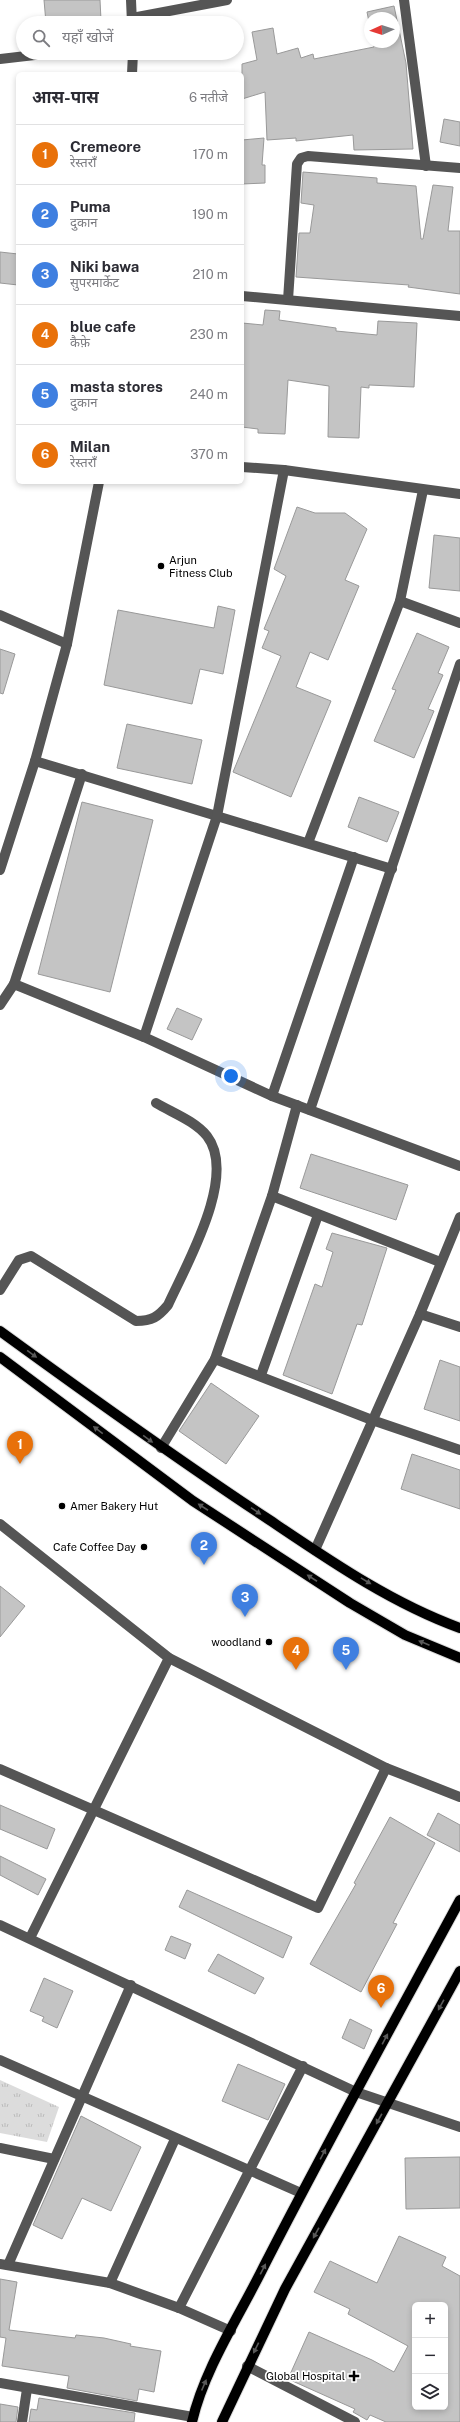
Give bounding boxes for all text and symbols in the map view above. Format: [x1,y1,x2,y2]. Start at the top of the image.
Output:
north arrow [364,12,400,48]
search box [16,16,244,60]
icon: search [30,27,52,49]
text: यहाँ खोजें [62,28,113,45]
text: आस-पास [32,87,99,107]
text: 6 नतीजे [189,90,228,105]
text: Cremeore [70,138,141,155]
text: 1 [42,147,48,162]
text: 170 m [193,147,228,162]
text: रेस्तराँ [70,155,96,170]
text: Puma [70,198,111,215]
text: 2 [41,207,49,222]
text: 190 m [192,207,228,222]
text: दुकान [70,215,97,230]
text: Niki bawa [70,258,139,275]
text: 3 [41,267,49,282]
text: 210 m [193,267,228,282]
text: सुपरमार्केट [70,275,119,290]
text: blue cafe [70,318,136,335]
text: 4 [41,327,49,342]
text: 230 m [190,327,228,342]
text: कैफ़े [70,335,90,350]
text: masta stores [70,378,163,395]
text: 5 [41,387,49,402]
text: 240 m [190,387,228,402]
text: दुकान [70,395,97,410]
text: Milan [70,438,110,455]
text: 6 [41,447,49,462]
text: 370 m [190,447,228,462]
text: रेस्तराँ [70,455,96,470]
place label: Arjun Fitness Club [169,554,233,579]
marker: Arjun Fitness Club [156,561,166,571]
your location [221,1066,241,1086]
one-way arrow [26,1350,37,1358]
one-way arrow [93,1426,103,1434]
pin: 1 [7,1431,33,1464]
one-way arrow [143,1434,153,1442]
place label: Amer Bakery Hut [70,1500,158,1512]
marker: Amer Bakery Hut [57,1501,67,1511]
one-way arrow [198,1503,208,1511]
one-way arrow [251,1507,261,1515]
pin: 2 [191,1532,217,1565]
place label: Cafe Coffee Day [53,1541,136,1553]
marker: Cafe Coffee Day [139,1542,149,1552]
one-way arrow [306,1574,317,1582]
one-way arrow [361,1577,371,1585]
pin: 3 [232,1584,258,1617]
place label: woodland [211,1636,261,1648]
marker: woodland [264,1637,274,1647]
pin: 4 [283,1637,309,1670]
pin: 5 [333,1637,359,1670]
one-way arrow [418,1639,430,1645]
pin: 6 [368,1975,394,2008]
one-way arrow [438,1999,445,2011]
one-way arrow [381,2034,388,2045]
one-way arrow [375,2113,382,2125]
one-way arrow [320,2148,326,2160]
one-way arrow [313,2227,319,2239]
one-way arrow [260,2263,266,2275]
map controls [412,2302,448,2410]
button: + [412,2302,448,2338]
button: − [412,2338,448,2374]
one-way arrow [253,2342,259,2354]
place label: Global Hospital [266,2370,345,2382]
marker: Global Hospital [348,2370,360,2382]
button: layers [412,2374,448,2410]
one-way arrow [201,2379,207,2391]

